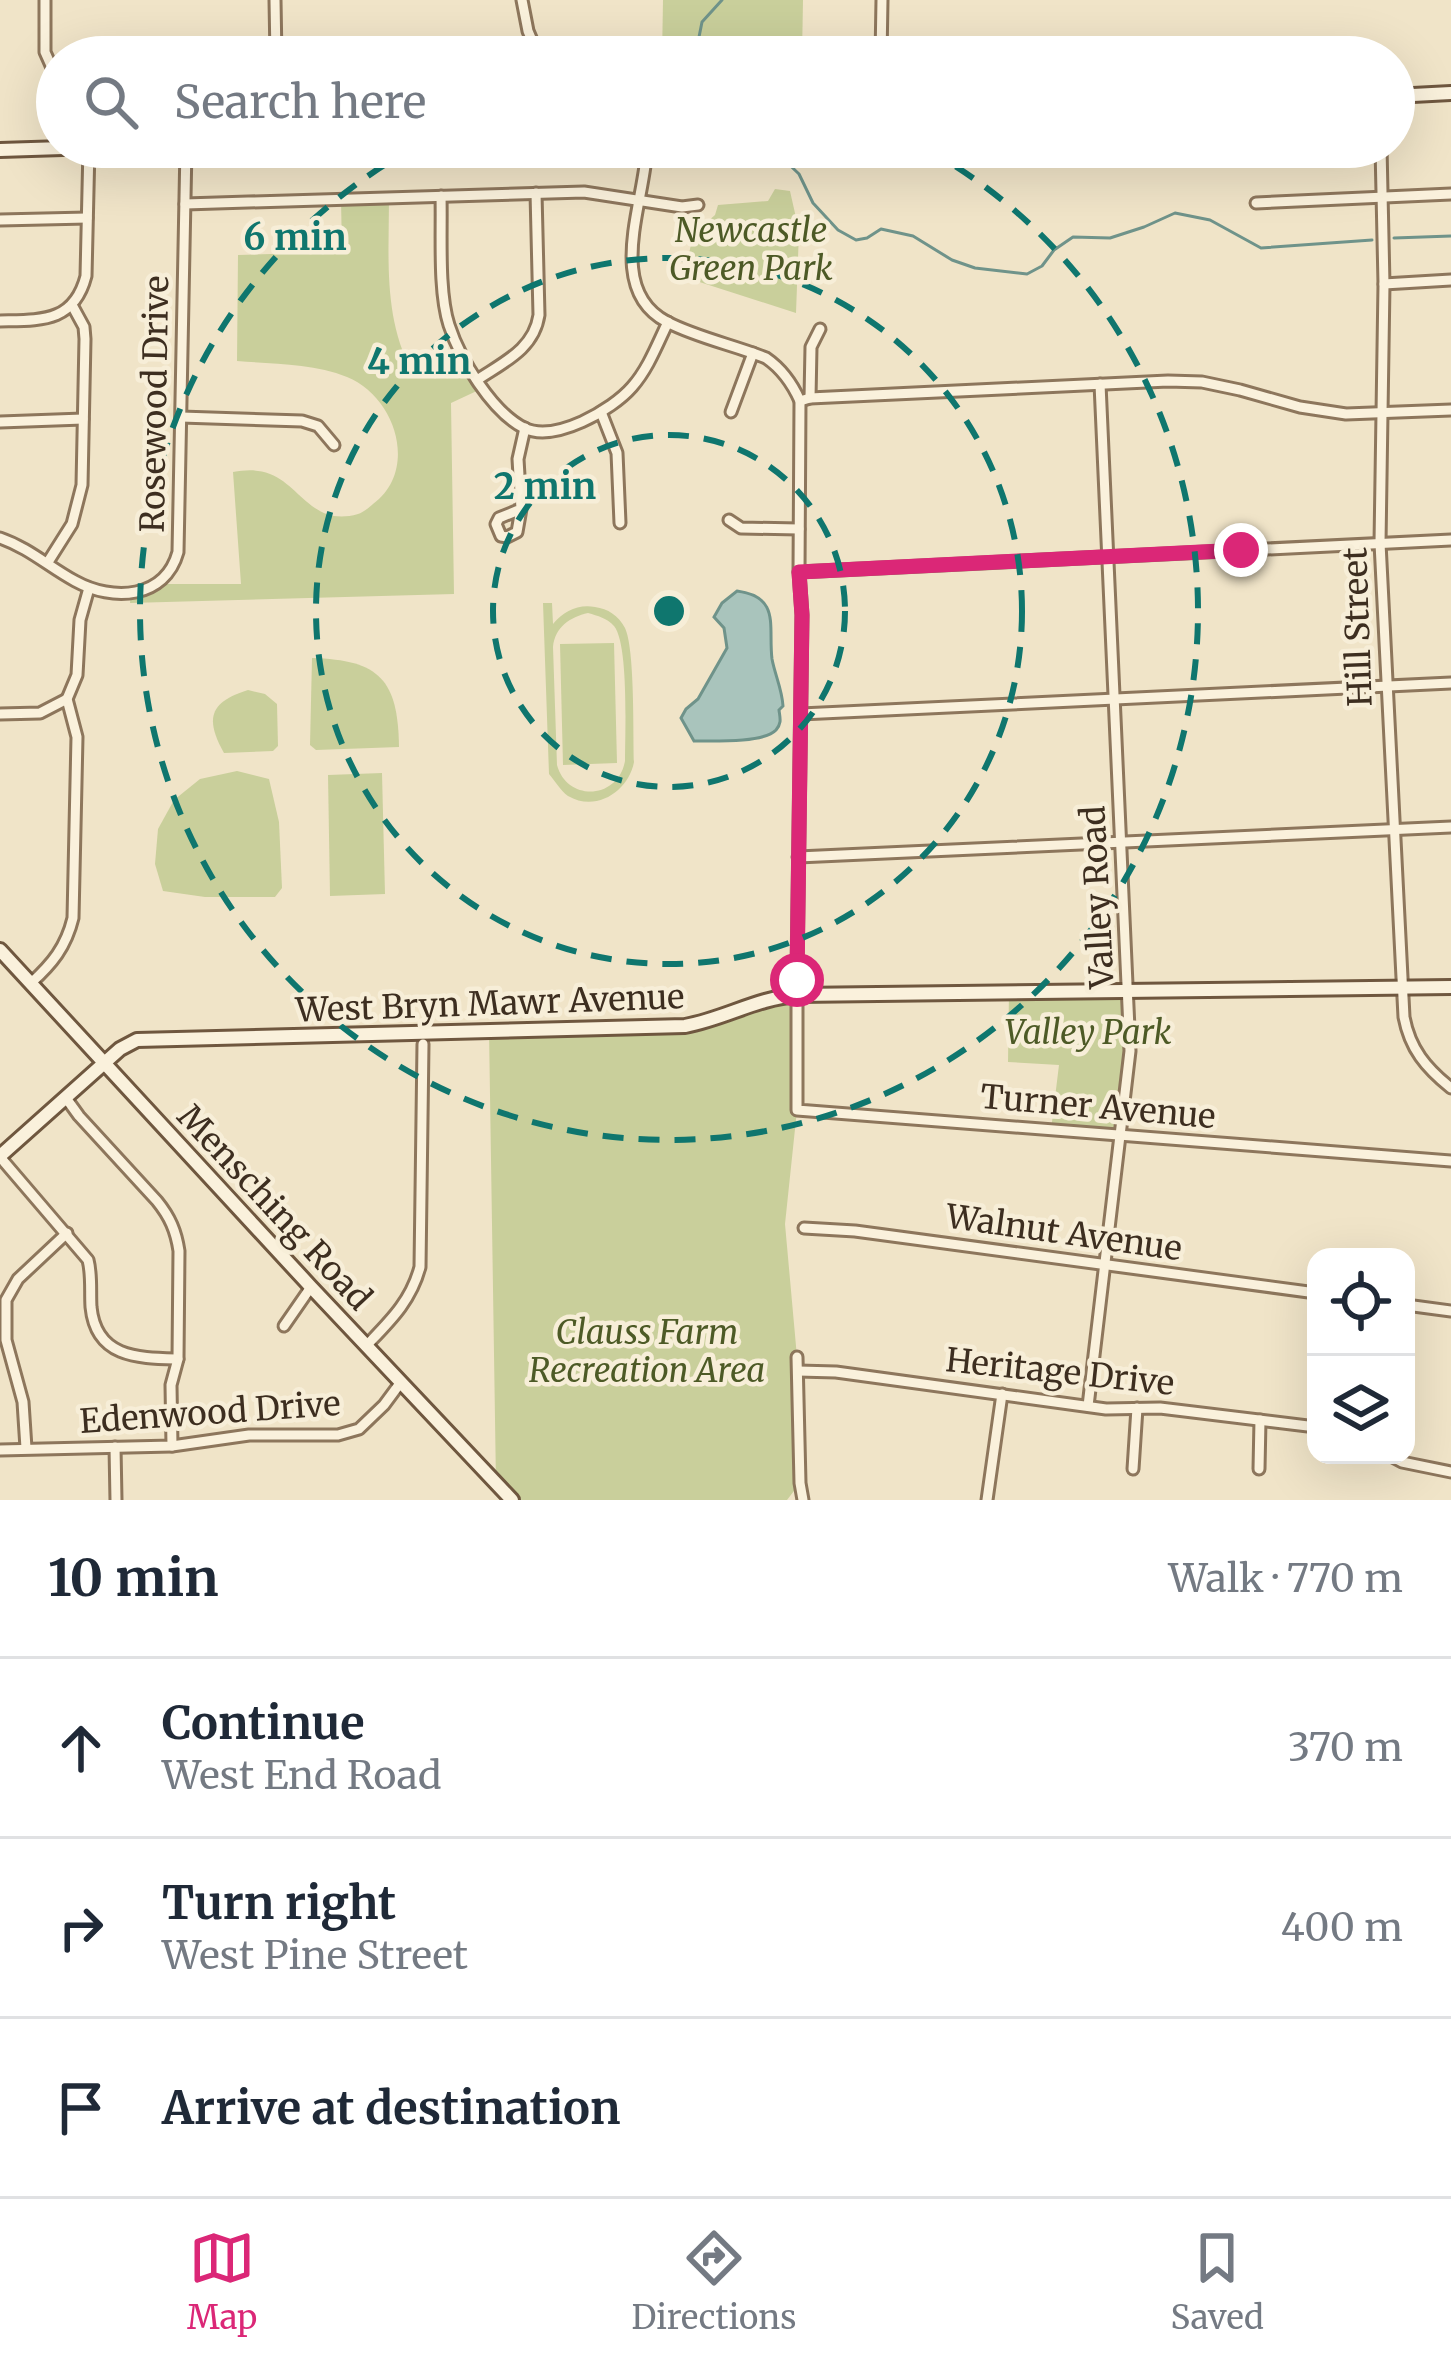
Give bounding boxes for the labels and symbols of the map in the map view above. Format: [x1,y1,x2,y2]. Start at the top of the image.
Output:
park label: Newcastle Green Park [669,210,833,289]
text: 6 min [243,215,347,260]
street label: Rosewood Drive [132,275,177,533]
text: 4 min [367,339,471,384]
text: 2 min [494,464,596,509]
route end [1214,523,1268,577]
street label: Hill Street [1334,546,1381,707]
centre of rings [648,590,690,632]
street label: Valley Road [1072,804,1123,990]
route start [770,953,824,1007]
street label: West Bryn Mawr Avenue [294,976,685,1031]
park label: Valley Park [1004,1012,1172,1053]
street label: Turner Avenue [979,1076,1217,1137]
street label: Mensching Road [169,1096,380,1319]
street label: Walnut Avenue [942,1196,1184,1269]
park label: Clauss Farm Recreation Area [529,1312,765,1391]
street label: Heritage Drive [944,1339,1176,1404]
street label: Edenwood Drive [78,1383,342,1442]

